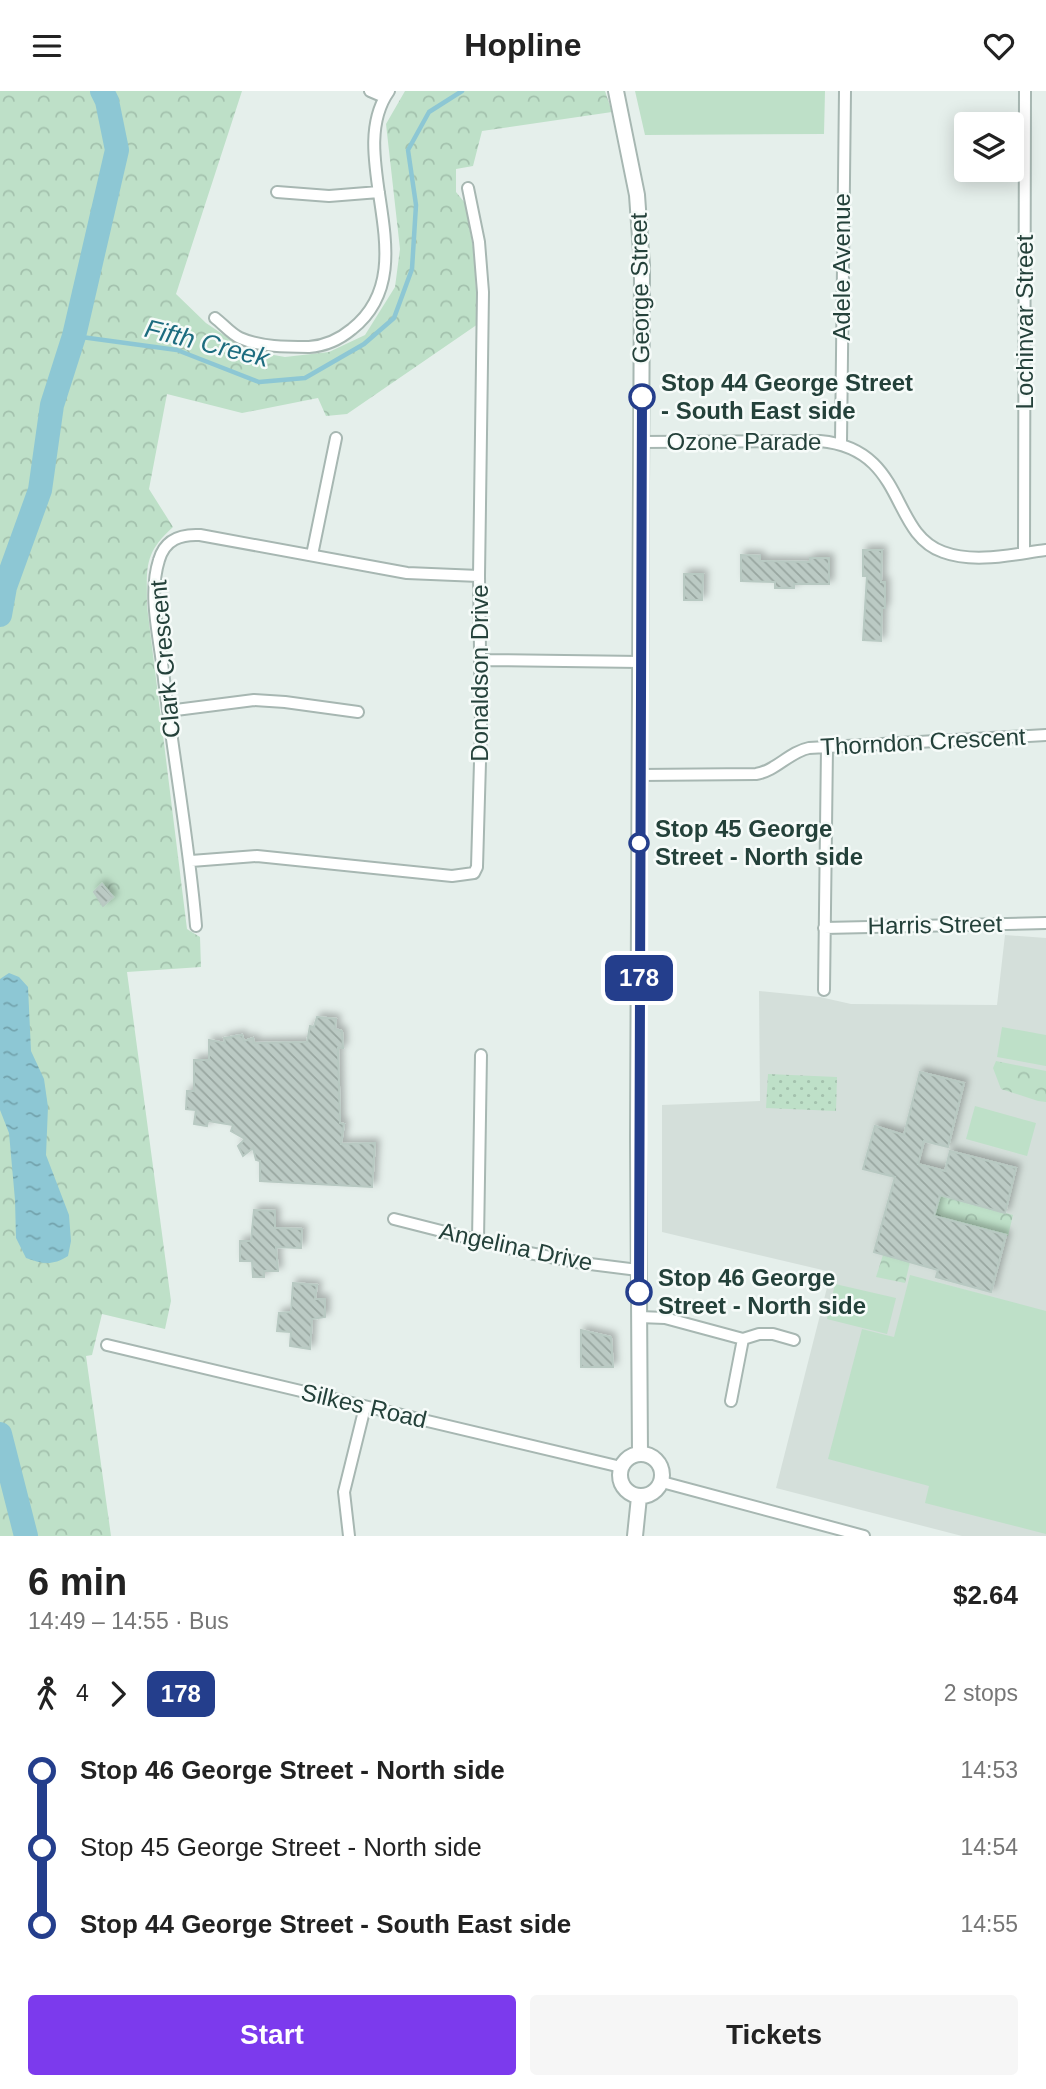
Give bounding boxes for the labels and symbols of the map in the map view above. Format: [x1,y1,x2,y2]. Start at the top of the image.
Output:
street label: Adele Avenue [828,193,855,341]
street label: George Street [625,212,654,364]
street label: Lochinvar Street [1011,234,1038,409]
water label: Fifth Creek [142,313,274,373]
place label: Stop 44 George Street - South East side [661,369,913,424]
marker: Stop 44 George Street - South East side [629,384,655,410]
street label: Ozone Parade [667,428,821,455]
street label: Clark Crescent [144,578,185,739]
street label: Donaldson Drive [466,584,493,762]
street label: Thorndon Crescent [820,723,1027,760]
place label: Stop 45 George Street - North side [655,815,863,870]
marker: Stop 45 George Street - North side [629,833,649,853]
street label: Harris Street [867,910,1003,939]
line badge: 178 [599,955,679,1001]
street label: Angelina Drive [437,1217,595,1276]
place label: Stop 46 George Street - North side [658,1264,866,1319]
marker: Stop 46 George Street - North side [626,1279,652,1305]
street label: Silkes Road [299,1378,430,1433]

